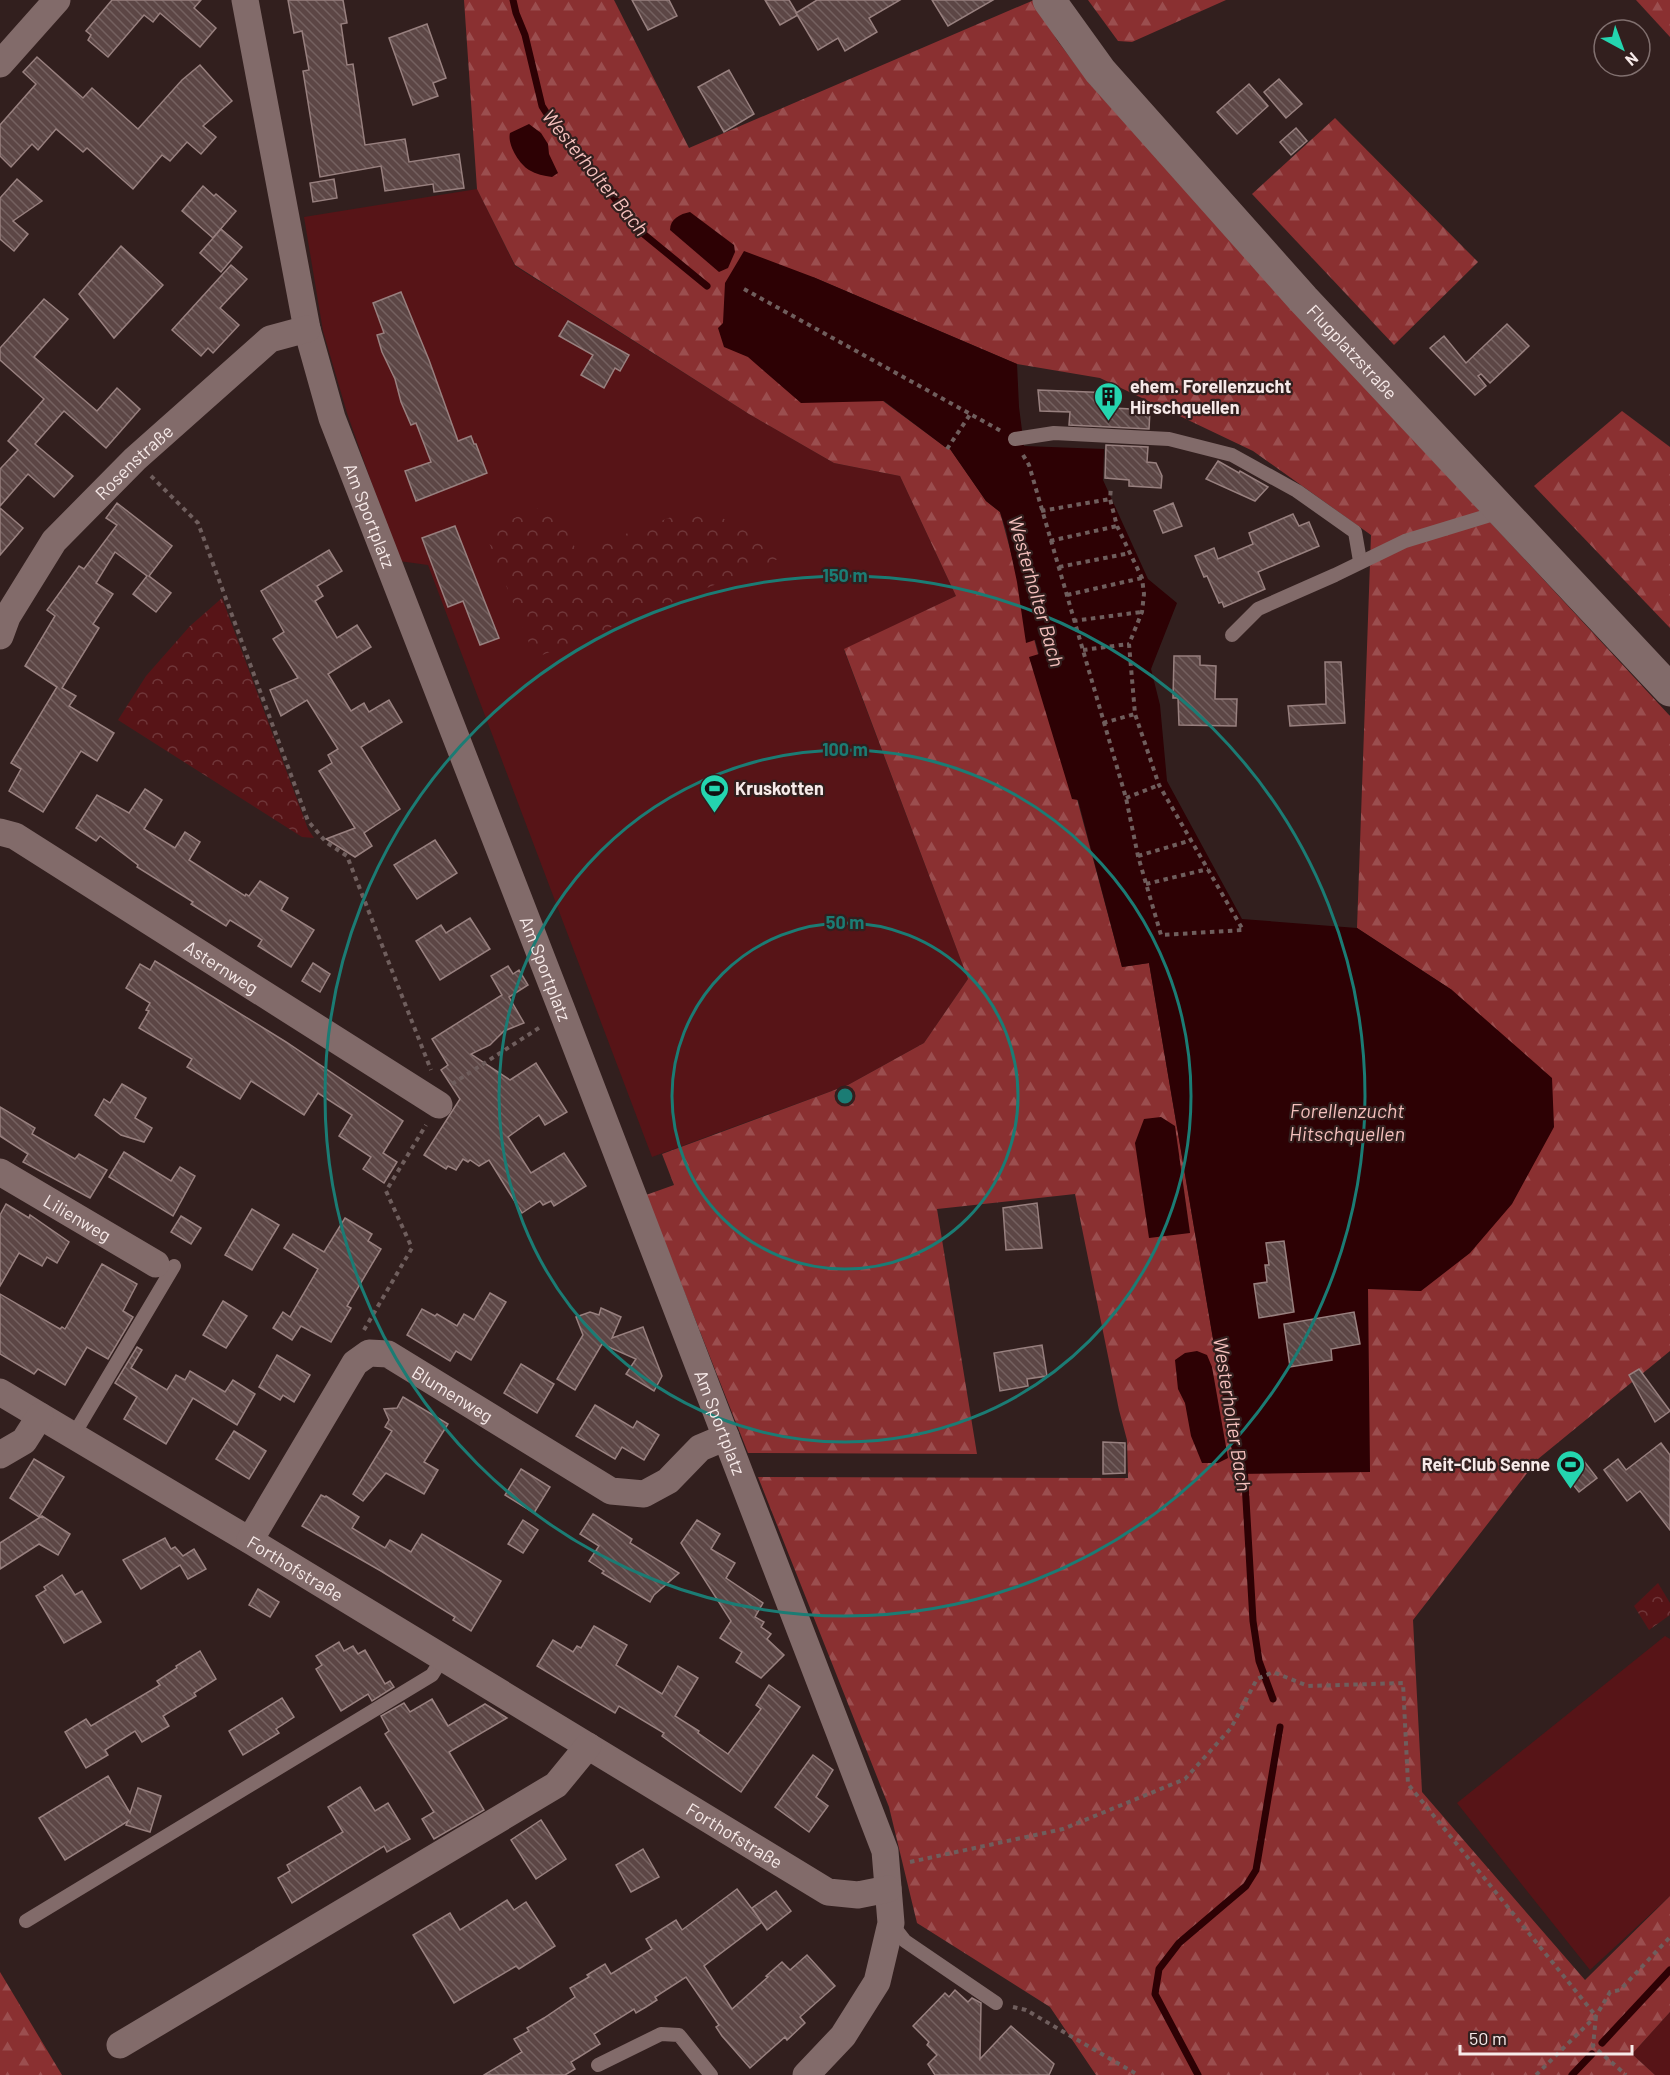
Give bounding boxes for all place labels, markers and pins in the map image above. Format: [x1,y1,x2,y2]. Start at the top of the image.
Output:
place label: ehem. Forellenzucht Hirschquellen [1130,375,1291,418]
building icon: ehem. Forellenzucht Hirschquellen [1093,380,1125,422]
sports icon: Kruskotten [698,772,730,814]
place label: Kruskotten [735,777,824,799]
centre of rings [835,1086,855,1106]
sports icon: Reit-Club Senne [1555,1448,1587,1490]
place label: Reit-Club Senne [1422,1453,1550,1475]

